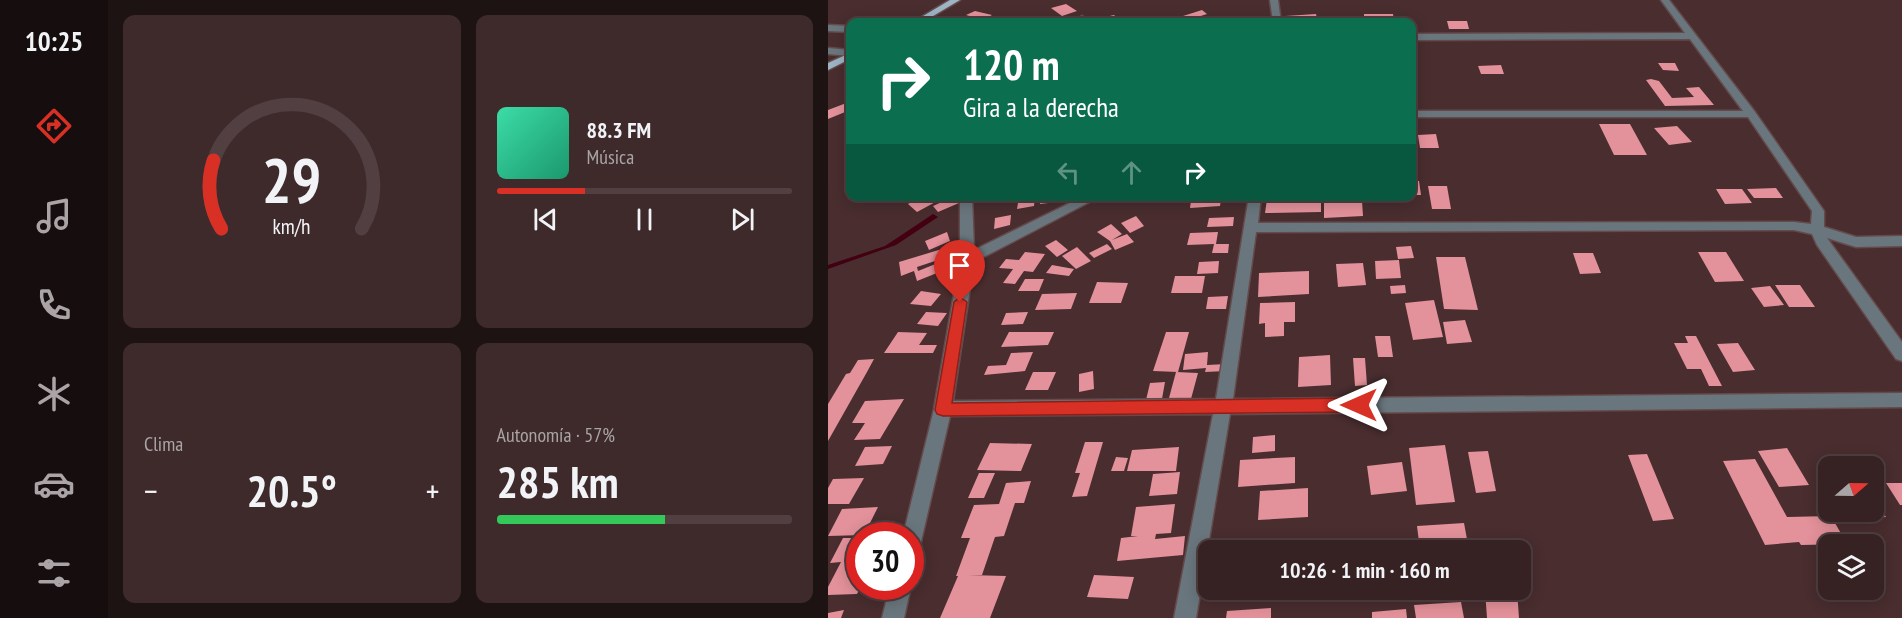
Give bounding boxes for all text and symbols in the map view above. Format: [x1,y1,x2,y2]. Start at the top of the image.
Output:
text: 10:25 [25,24,83,58]
text: 120 m [963,37,1060,92]
icon: right [864,42,942,120]
text: Gira a la derecha [963,90,1119,124]
icon: directions [33,105,75,147]
text: 88.3 FM [587,116,651,144]
text: 29 [262,139,322,220]
text: Música [587,144,634,170]
icon: left [1052,156,1085,189]
icon: ahead [1115,156,1148,189]
icon: right [1178,156,1211,189]
icon: music [33,195,75,237]
icon: previous [529,203,562,236]
icon: pause [628,203,661,236]
icon: next [726,203,759,236]
text: km/h [273,212,311,240]
pin [934,240,985,302]
icon: arrive [943,249,976,282]
icon: phone [33,284,75,326]
icon: climate [33,373,75,415]
position arrow [1327,373,1391,437]
text: Autonomía · 57% [497,422,615,448]
text: Clima [144,431,183,457]
text: 285 km [497,452,619,510]
north arrow [1818,456,1884,522]
map controls [1818,456,1884,600]
text: 20.5° [247,461,337,519]
icon: car [33,463,75,505]
text: − [144,469,158,512]
text: + [426,469,439,512]
speed limit sign: 30 [846,522,924,600]
button: layers [1818,534,1884,600]
icon: filters [33,552,75,594]
text: 10:26 · 1 min · 160 m [1279,556,1450,584]

